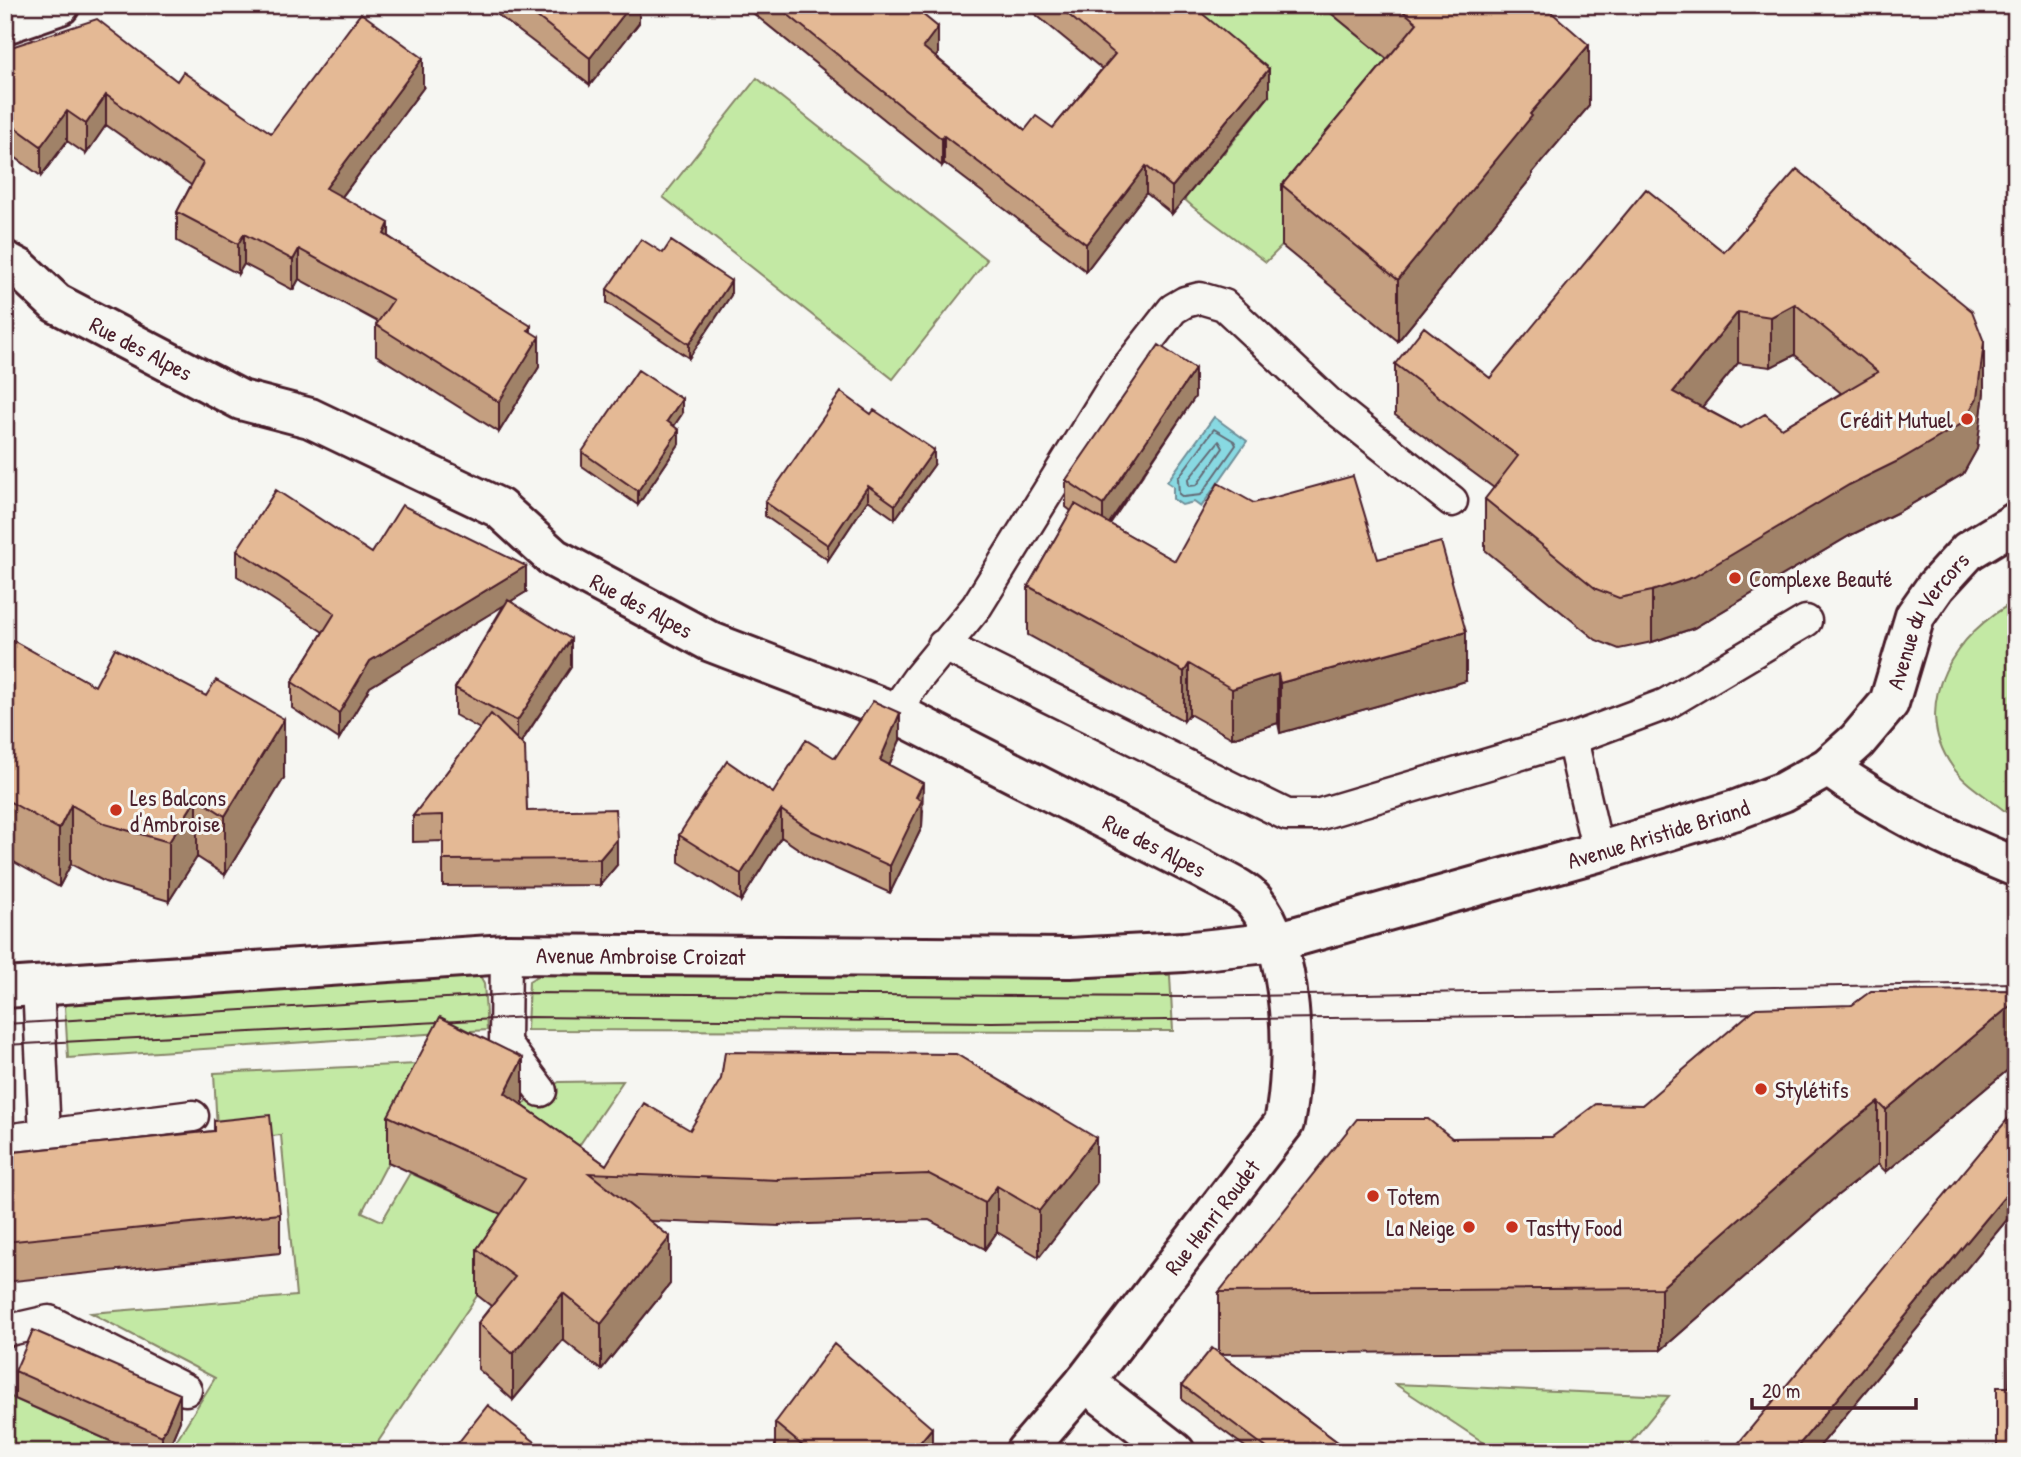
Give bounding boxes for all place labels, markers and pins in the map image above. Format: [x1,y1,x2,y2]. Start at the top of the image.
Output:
place label: Crédit Mutuel [1840,404,1954,435]
marker: Crédit Mutuel [1959,411,1975,427]
place label: Complexe Beauté [1749,563,1892,594]
marker: Complexe Beauté [1727,570,1743,586]
place label: Les Balcons d'Ambroise [130,782,226,839]
marker: Les Balcons d'Ambroise [108,802,124,818]
place label: Stylétifs [1775,1074,1849,1105]
marker: Stylétifs [1753,1081,1769,1097]
place label: Totem [1387,1181,1440,1212]
marker: Totem [1365,1188,1381,1204]
place label: La Neige [1386,1212,1455,1243]
place label: Tastty Food [1526,1212,1622,1243]
marker: La Neige [1461,1219,1477,1235]
marker: Tastty Food [1504,1219,1520,1235]

